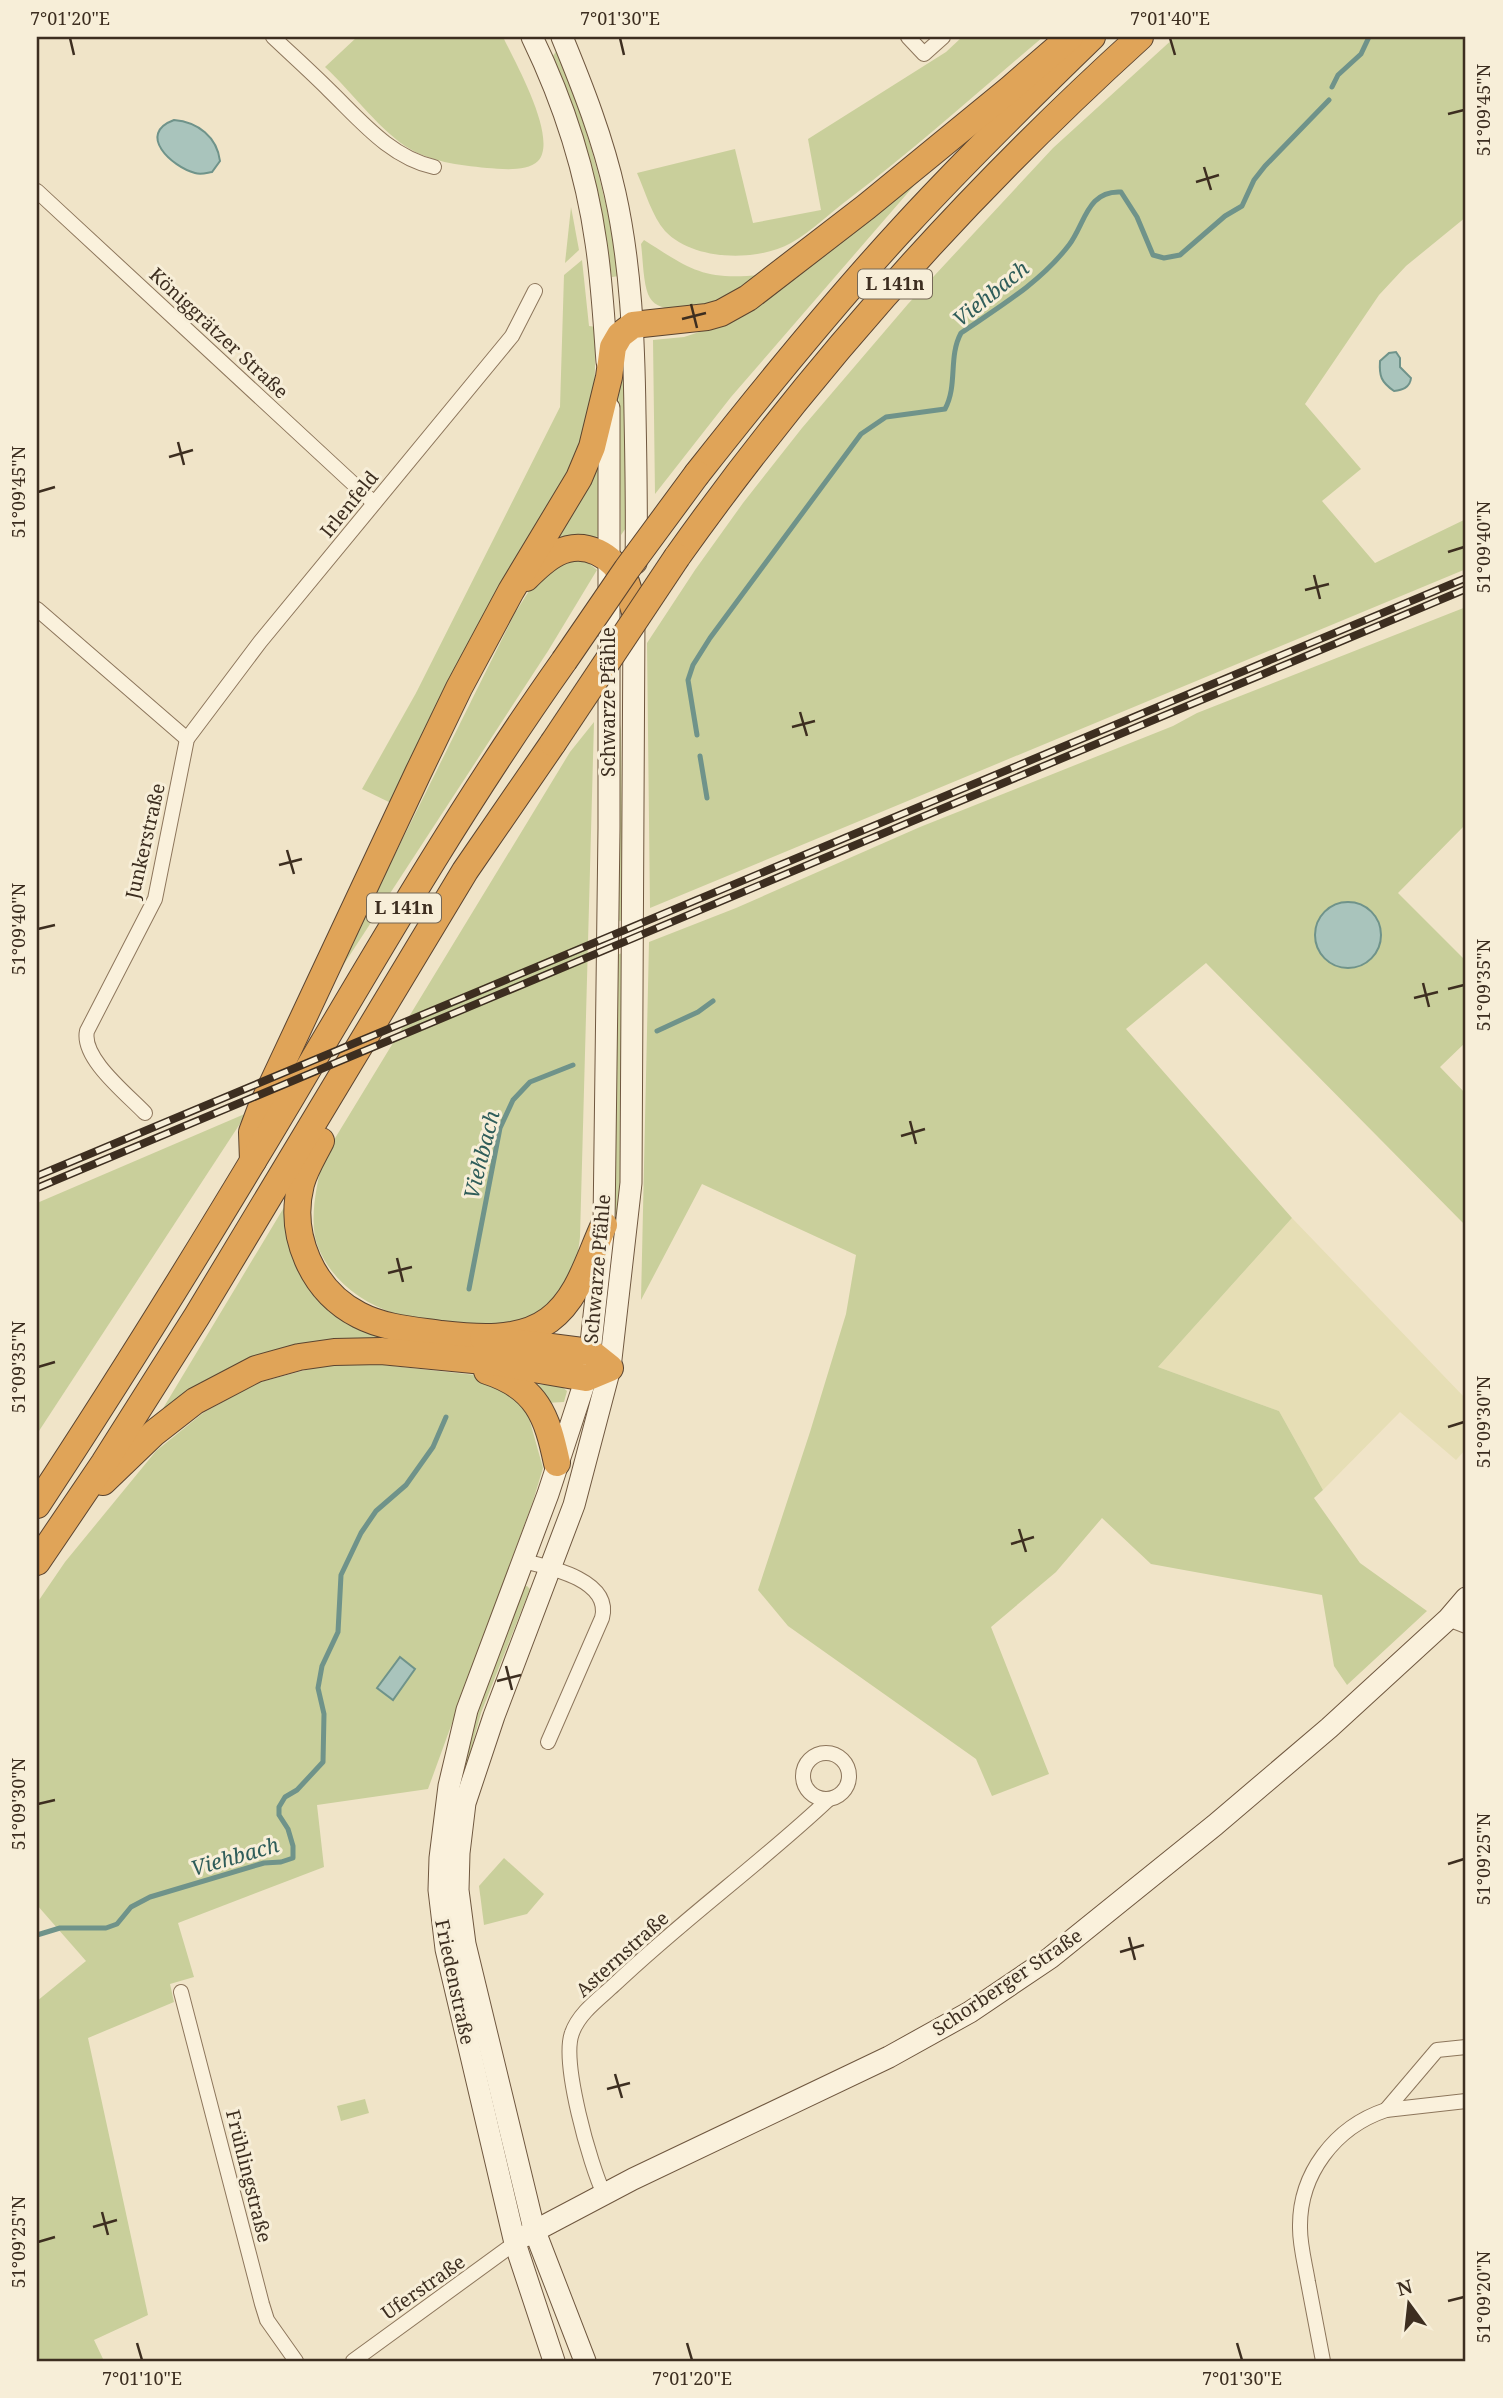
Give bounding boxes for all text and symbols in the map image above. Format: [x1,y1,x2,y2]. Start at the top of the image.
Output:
text: 7°01'20"E [30,6,110,30]
text: 7°01'30"E [580,6,660,30]
text: 7°01'40"E [1130,6,1210,30]
text: 51°09'45"N [1471,63,1495,156]
water label: Viehbach [946,254,1035,333]
street label: Königgrätzer Straße [144,262,294,404]
road number: L 141n [858,270,932,298]
text: 51°09'45"N [6,445,30,538]
street label: Irlenfeld [314,465,384,543]
text: 51°09'40"N [1471,500,1495,593]
street label: Schwarze Pfähle [595,627,621,777]
street label: Junkerstraße [119,781,171,902]
text: 51°09'40"N [6,882,30,975]
road number: L 141n [367,894,441,923]
text: 51°09'35"N [1471,938,1495,1031]
water label: Viehbach [457,1107,506,1202]
street label: Schwarze Pfähle [578,1193,616,1345]
text: 51°09'35"N [6,1320,30,1413]
text: 51°09'30"N [1471,1375,1495,1468]
text: 51°09'30"N [6,1757,30,1850]
text: 51°09'25"N [1471,1812,1495,1905]
water label: Viehbach [187,1830,282,1882]
street label: Asternstraße [570,1905,674,2003]
street label: Friedenstraße [429,1917,481,2047]
street label: Schorberger Straße [927,1922,1087,2042]
street label: Frühlingstraße [220,2107,278,2245]
text: 51°09'25"N [6,2195,30,2288]
street label: Uferstraße [376,2249,470,2325]
text: 51°09'20"N [1471,2250,1495,2343]
north arrow [1374,2268,1444,2338]
text: N [1394,2273,1415,2302]
text: 7°01'10"E [102,2366,182,2390]
text: 7°01'20"E [652,2366,732,2390]
text: 7°01'30"E [1202,2366,1282,2390]

